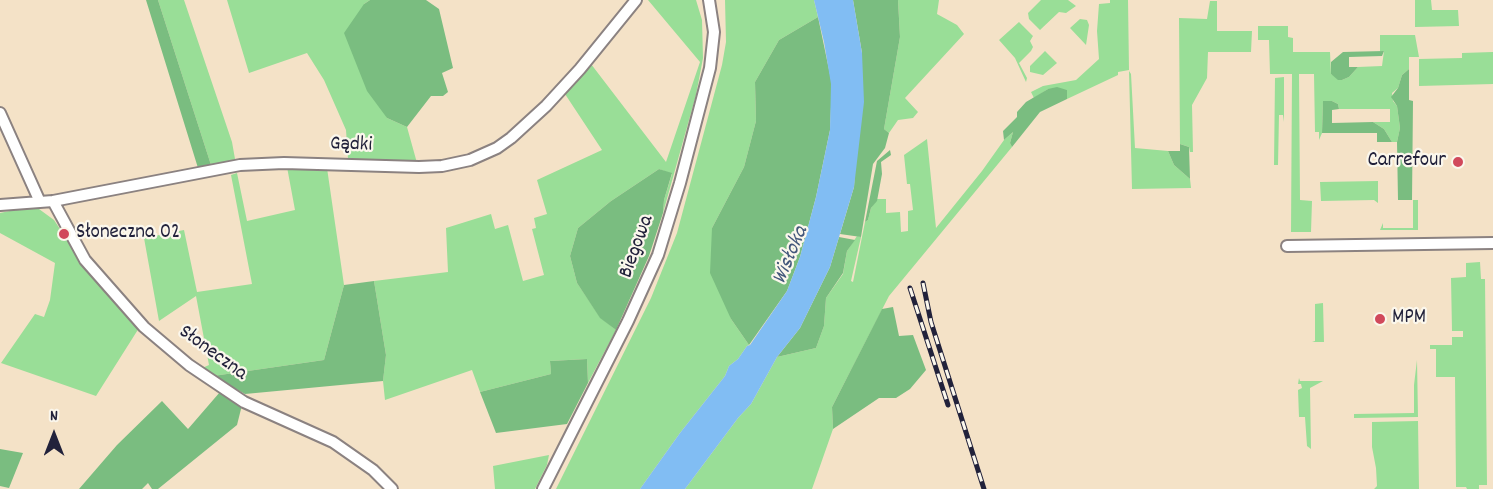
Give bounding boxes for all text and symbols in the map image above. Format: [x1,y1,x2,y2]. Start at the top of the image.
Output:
street label: Gądki [329,133,373,159]
place label: Carrefour [1367,149,1446,175]
marker: Carrefour [1451,155,1465,169]
street label: Biegowa [615,212,661,282]
place label: Słoneczna 02 [76,221,180,247]
water label: Wisłoka [768,223,816,289]
marker: Słoneczna 02 [57,227,71,241]
place label: MPM [1392,306,1426,332]
marker: MPM [1373,312,1387,326]
street label: Słoneczna [173,321,251,387]
north arrow [24,405,84,465]
text: N [50,405,58,428]

